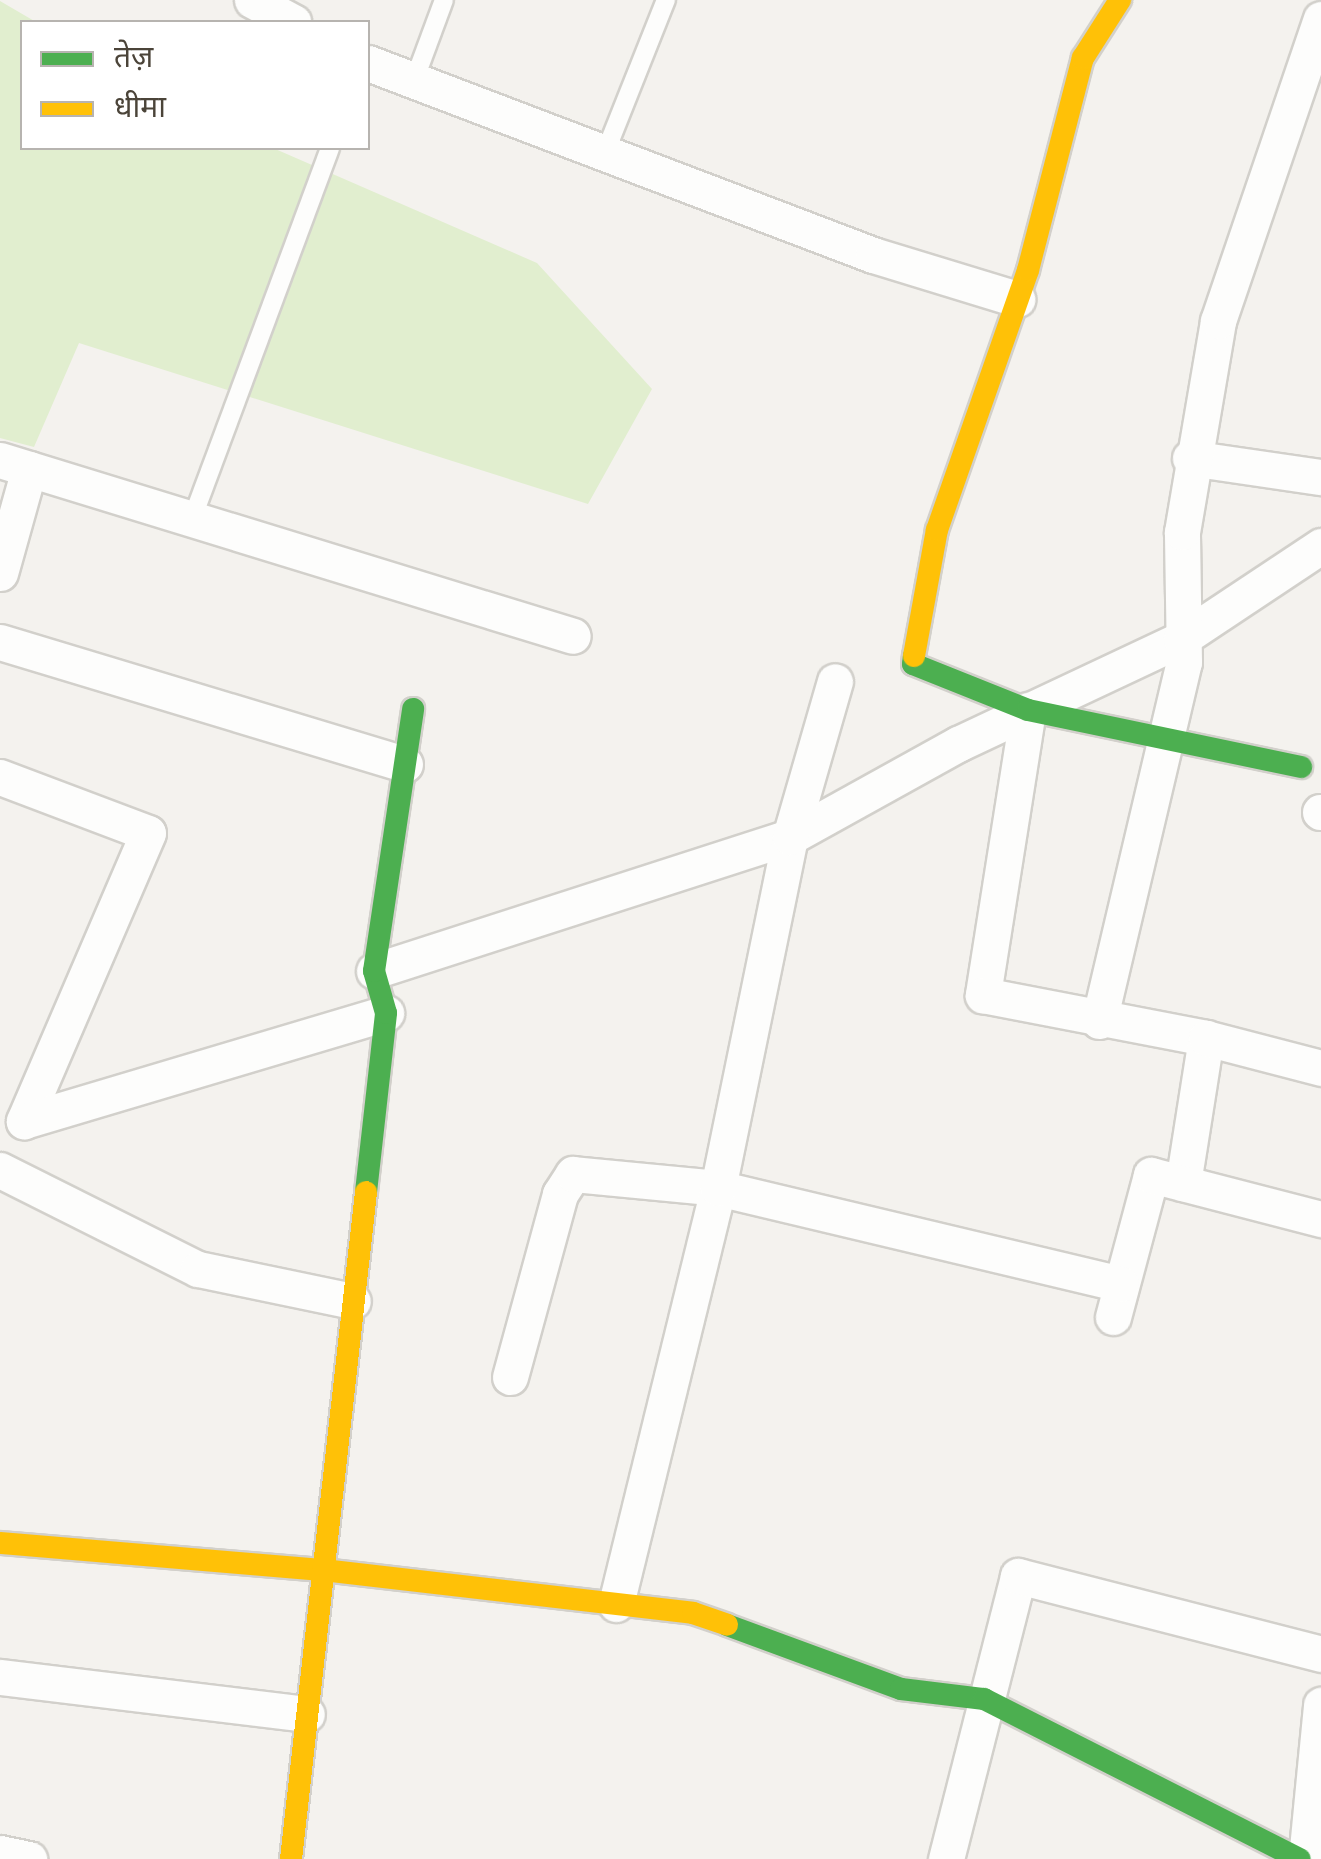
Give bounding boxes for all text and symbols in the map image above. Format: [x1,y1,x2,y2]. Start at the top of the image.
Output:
legend [20,20,370,150]
text: तेज़ [114,39,153,75]
text: धीमा [114,89,166,125]

